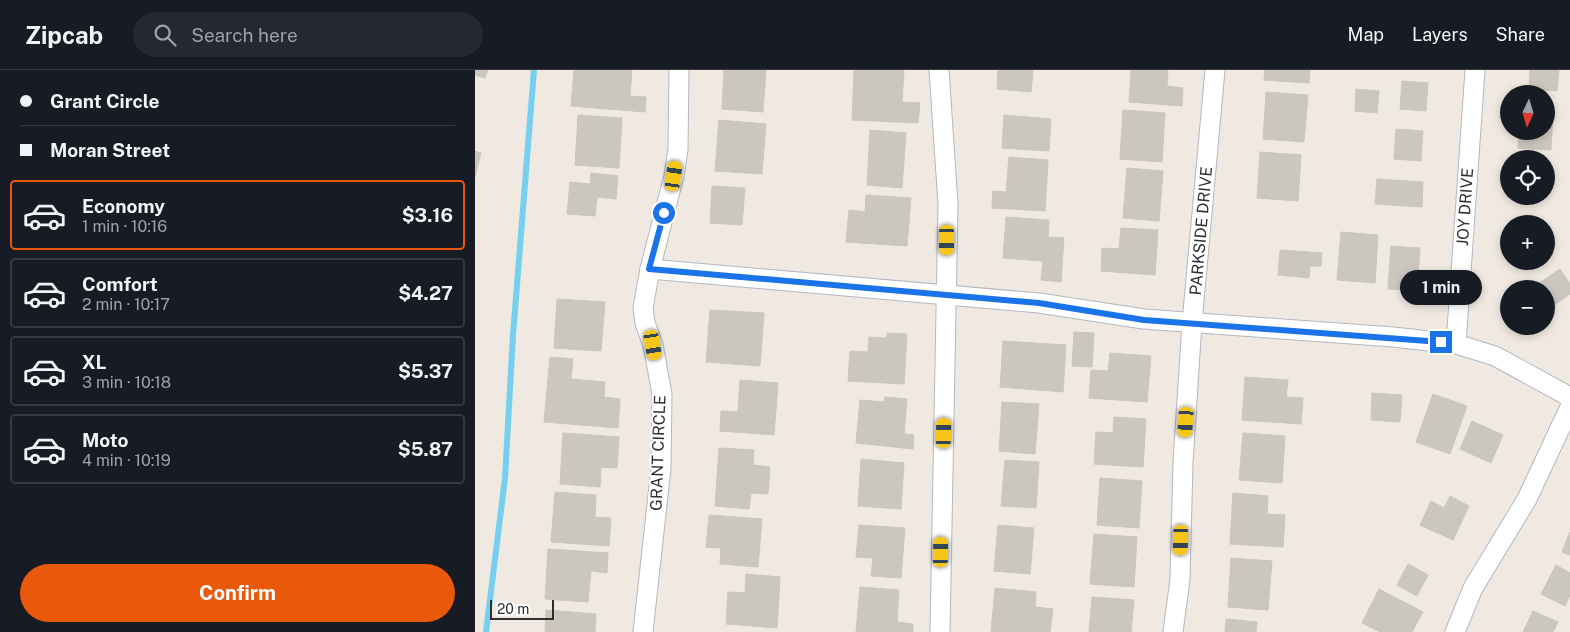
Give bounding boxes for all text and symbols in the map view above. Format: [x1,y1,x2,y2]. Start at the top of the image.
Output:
search box [133,12,483,57]
text: Zipcab [25,21,103,49]
icon: search [151,21,179,49]
text: Search here [191,24,298,46]
text: Map [1348,24,1384,45]
text: Layers [1412,24,1468,45]
text: Share [1496,24,1545,45]
north arrow [1500,85,1555,140]
map controls [1500,85,1555,335]
text: Grant Circle [50,90,159,112]
text: Moran Street [50,139,170,161]
button: locate [1500,150,1555,205]
car [664,160,683,192]
street label: PARKSIDE DRIVE [1186,166,1216,296]
street label: JOY DRIVE [1453,167,1477,247]
icon: car [22,193,67,238]
text: Economy [82,195,165,217]
route start [653,202,675,224]
text: $3.16 [402,204,453,226]
button: + [1500,215,1555,270]
text: 1 min · 10:16 [82,217,167,236]
car [939,225,954,255]
callout: 1 min [1400,270,1482,304]
icon: car [22,271,67,316]
text: Comfort [82,273,158,295]
text: 1 min [1422,278,1460,297]
button: − [1500,280,1555,335]
text: $4.27 [398,282,453,304]
text: 2 min · 10:17 [82,295,170,314]
car [643,329,662,361]
route end [1430,331,1452,353]
icon: car [22,349,67,394]
text: XL [82,351,107,373]
text: $5.37 [398,360,453,382]
text: 3 min · 10:18 [82,373,171,392]
street label: GRANT CIRCLE [646,395,670,511]
car [1177,407,1194,437]
car [936,418,951,448]
icon: car [22,427,67,472]
text: Moto [82,429,128,451]
text: $5.87 [398,438,453,460]
text: 4 min · 10:19 [82,451,171,470]
car [1173,525,1188,555]
car [933,537,948,567]
button: Confirm [20,564,455,622]
scale bar [490,597,554,620]
text: 20 m [497,601,529,617]

